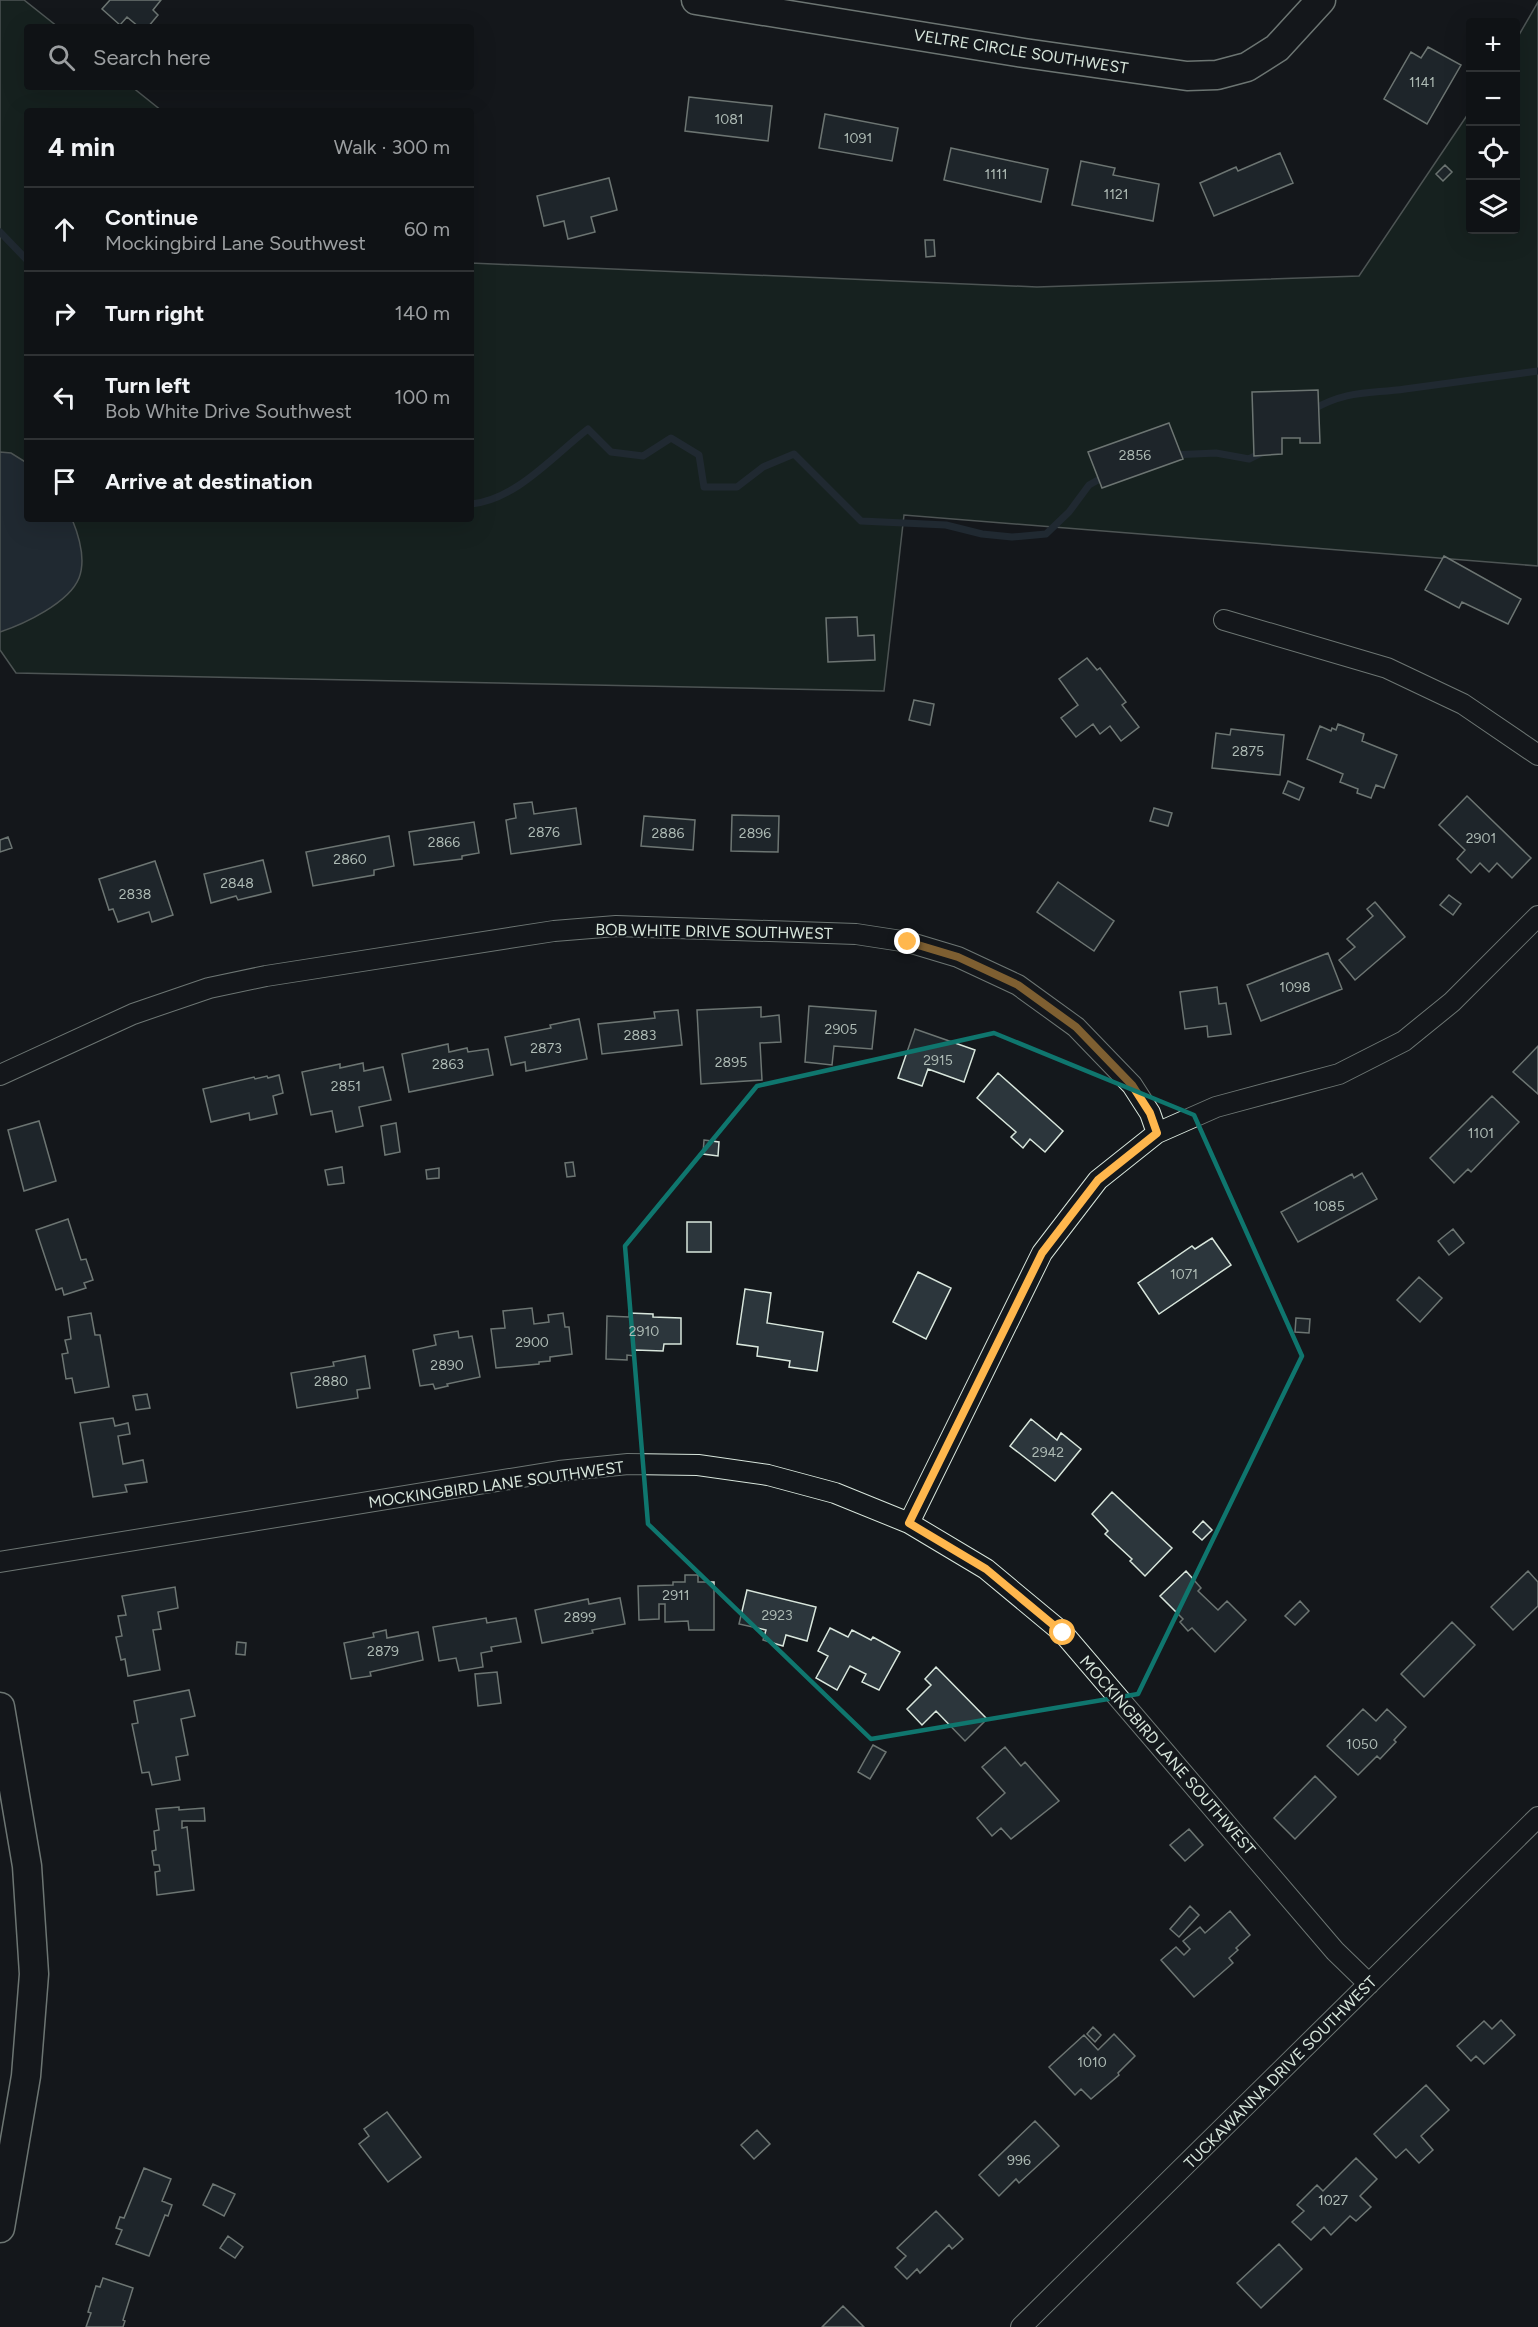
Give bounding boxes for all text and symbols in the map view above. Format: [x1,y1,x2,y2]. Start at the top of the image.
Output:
map controls [1466,18,1520,234]
button: + [1466,18,1520,72]
search box [24,24,474,90]
street label: VELTRE CIRCLE SOUTHWEST [912,25,1130,78]
icon: search [45,41,78,74]
text: Search here [93,44,211,71]
button: − [1466,72,1520,126]
house number: 1141 [1409,74,1435,91]
house number: 1081 [714,111,744,128]
button: locate [1466,126,1520,180]
house number: 1091 [844,130,872,147]
text: 4 min [48,131,115,163]
text: Walk · 300 m [334,135,450,159]
house number: 1111 [984,166,1008,183]
button: layers [1466,180,1520,234]
house number: 1121 [1103,186,1129,203]
text: Continue [105,204,198,231]
icon: ahead [48,213,81,246]
text: 60 m [404,217,450,241]
text: Mockingbird Lane Southwest [105,231,366,255]
icon: right [48,297,81,330]
text: Turn right [105,300,204,327]
text: 140 m [395,301,450,325]
text: Turn left [105,372,191,399]
icon: left [48,381,81,414]
text: 100 m [394,385,450,409]
text: Bob White Drive Southwest [105,399,352,423]
house number: 2856 [1119,447,1151,464]
icon: arrive [48,465,81,498]
text: Arrive at destination [105,468,313,495]
house number: 2875 [1232,743,1264,760]
house number: 2876 [528,824,560,841]
house number: 2886 [652,825,685,842]
house number: 2896 [739,825,771,842]
house number: 2901 [1466,830,1496,847]
house number: 2866 [428,834,460,851]
house number: 2860 [333,851,367,868]
house number: 2848 [220,875,254,892]
house number: 2838 [119,886,151,903]
street label: BOB WHITE DRIVE SOUTHWEST [595,920,833,943]
route end [894,928,920,954]
house number: 1098 [1279,979,1311,996]
house number: 2905 [825,1021,857,1038]
house number: 2883 [624,1027,656,1044]
house number: 2873 [530,1040,562,1057]
house number: 2915 [923,1052,953,1069]
house number: 2895 [715,1054,747,1071]
house number: 2863 [432,1056,464,1073]
house number: 2851 [331,1078,361,1095]
house number: 1101 [1468,1125,1494,1142]
house number: 1085 [1313,1198,1345,1215]
house number: 1071 [1170,1266,1198,1283]
house number: 2910 [629,1323,659,1340]
house number: 2900 [515,1334,549,1351]
house number: 2890 [430,1357,464,1374]
house number: 2880 [314,1373,348,1390]
house number: 2942 [1032,1444,1064,1461]
street label: MOCKINGBIRD LANE SOUTHWEST [367,1457,625,1512]
house number: 2911 [662,1587,690,1604]
house number: 2923 [761,1607,793,1624]
house number: 2899 [564,1609,596,1626]
route start [1049,1619,1075,1645]
house number: 2879 [367,1643,399,1660]
street label: MOCKINGBIRD LANE SOUTHWEST [1076,1652,1260,1859]
house number: 1050 [1346,1736,1378,1753]
street label: TUCKAWANNA DRIVE SOUTHWEST [1180,1972,1381,2173]
house number: 1010 [1077,2054,1107,2071]
house number: 996 [1007,2152,1031,2169]
house number: 1027 [1318,2192,1349,2209]

